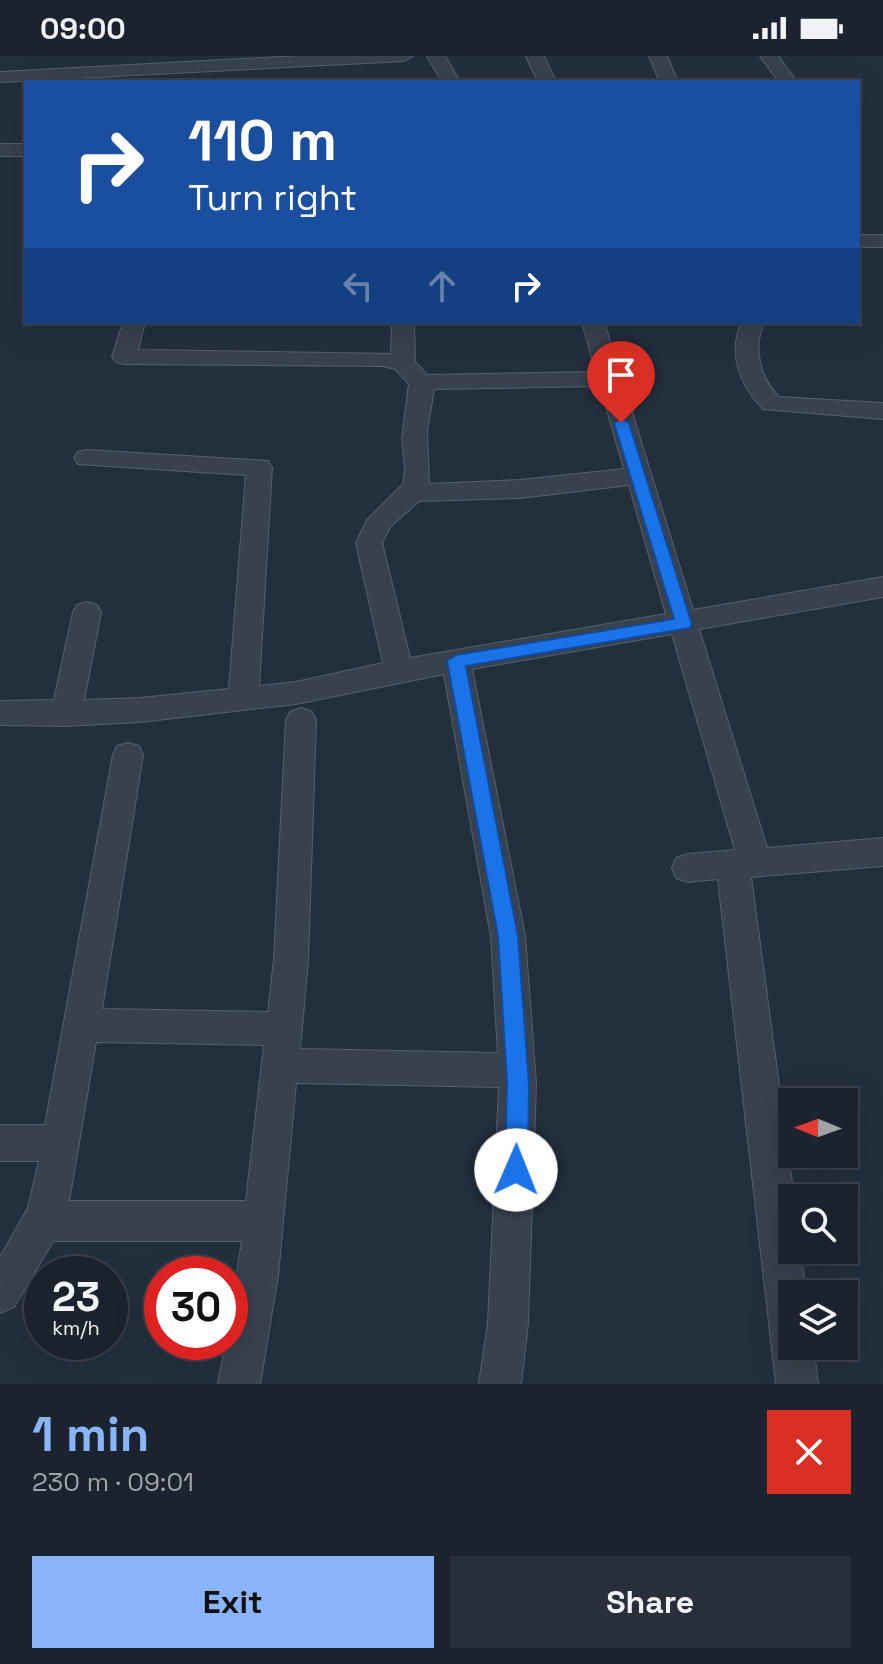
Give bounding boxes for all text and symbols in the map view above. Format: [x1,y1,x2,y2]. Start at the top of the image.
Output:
text: 09:00 [40,9,126,48]
text: 110 m [188,105,337,176]
icon: right [56,112,160,216]
text: Turn right [188,175,357,221]
icon: left [336,264,380,308]
icon: ahead [420,264,464,308]
icon: right [504,264,548,308]
pin [587,341,655,423]
icon: arrive [599,353,643,397]
north arrow [778,1088,858,1168]
map controls [778,1088,858,1360]
position arrow [474,1128,558,1212]
button: search [778,1184,858,1264]
speed limit sign: 30 [144,1256,248,1360]
text: 23 [52,1272,100,1323]
button: layers [778,1280,858,1360]
text: km/h [52,1315,100,1341]
text: 1 min [32,1404,149,1465]
button: close [767,1410,851,1494]
text: 230 m · 09:01 [32,1465,194,1499]
button: Exit [32,1556,434,1648]
button: Share [450,1556,851,1648]

